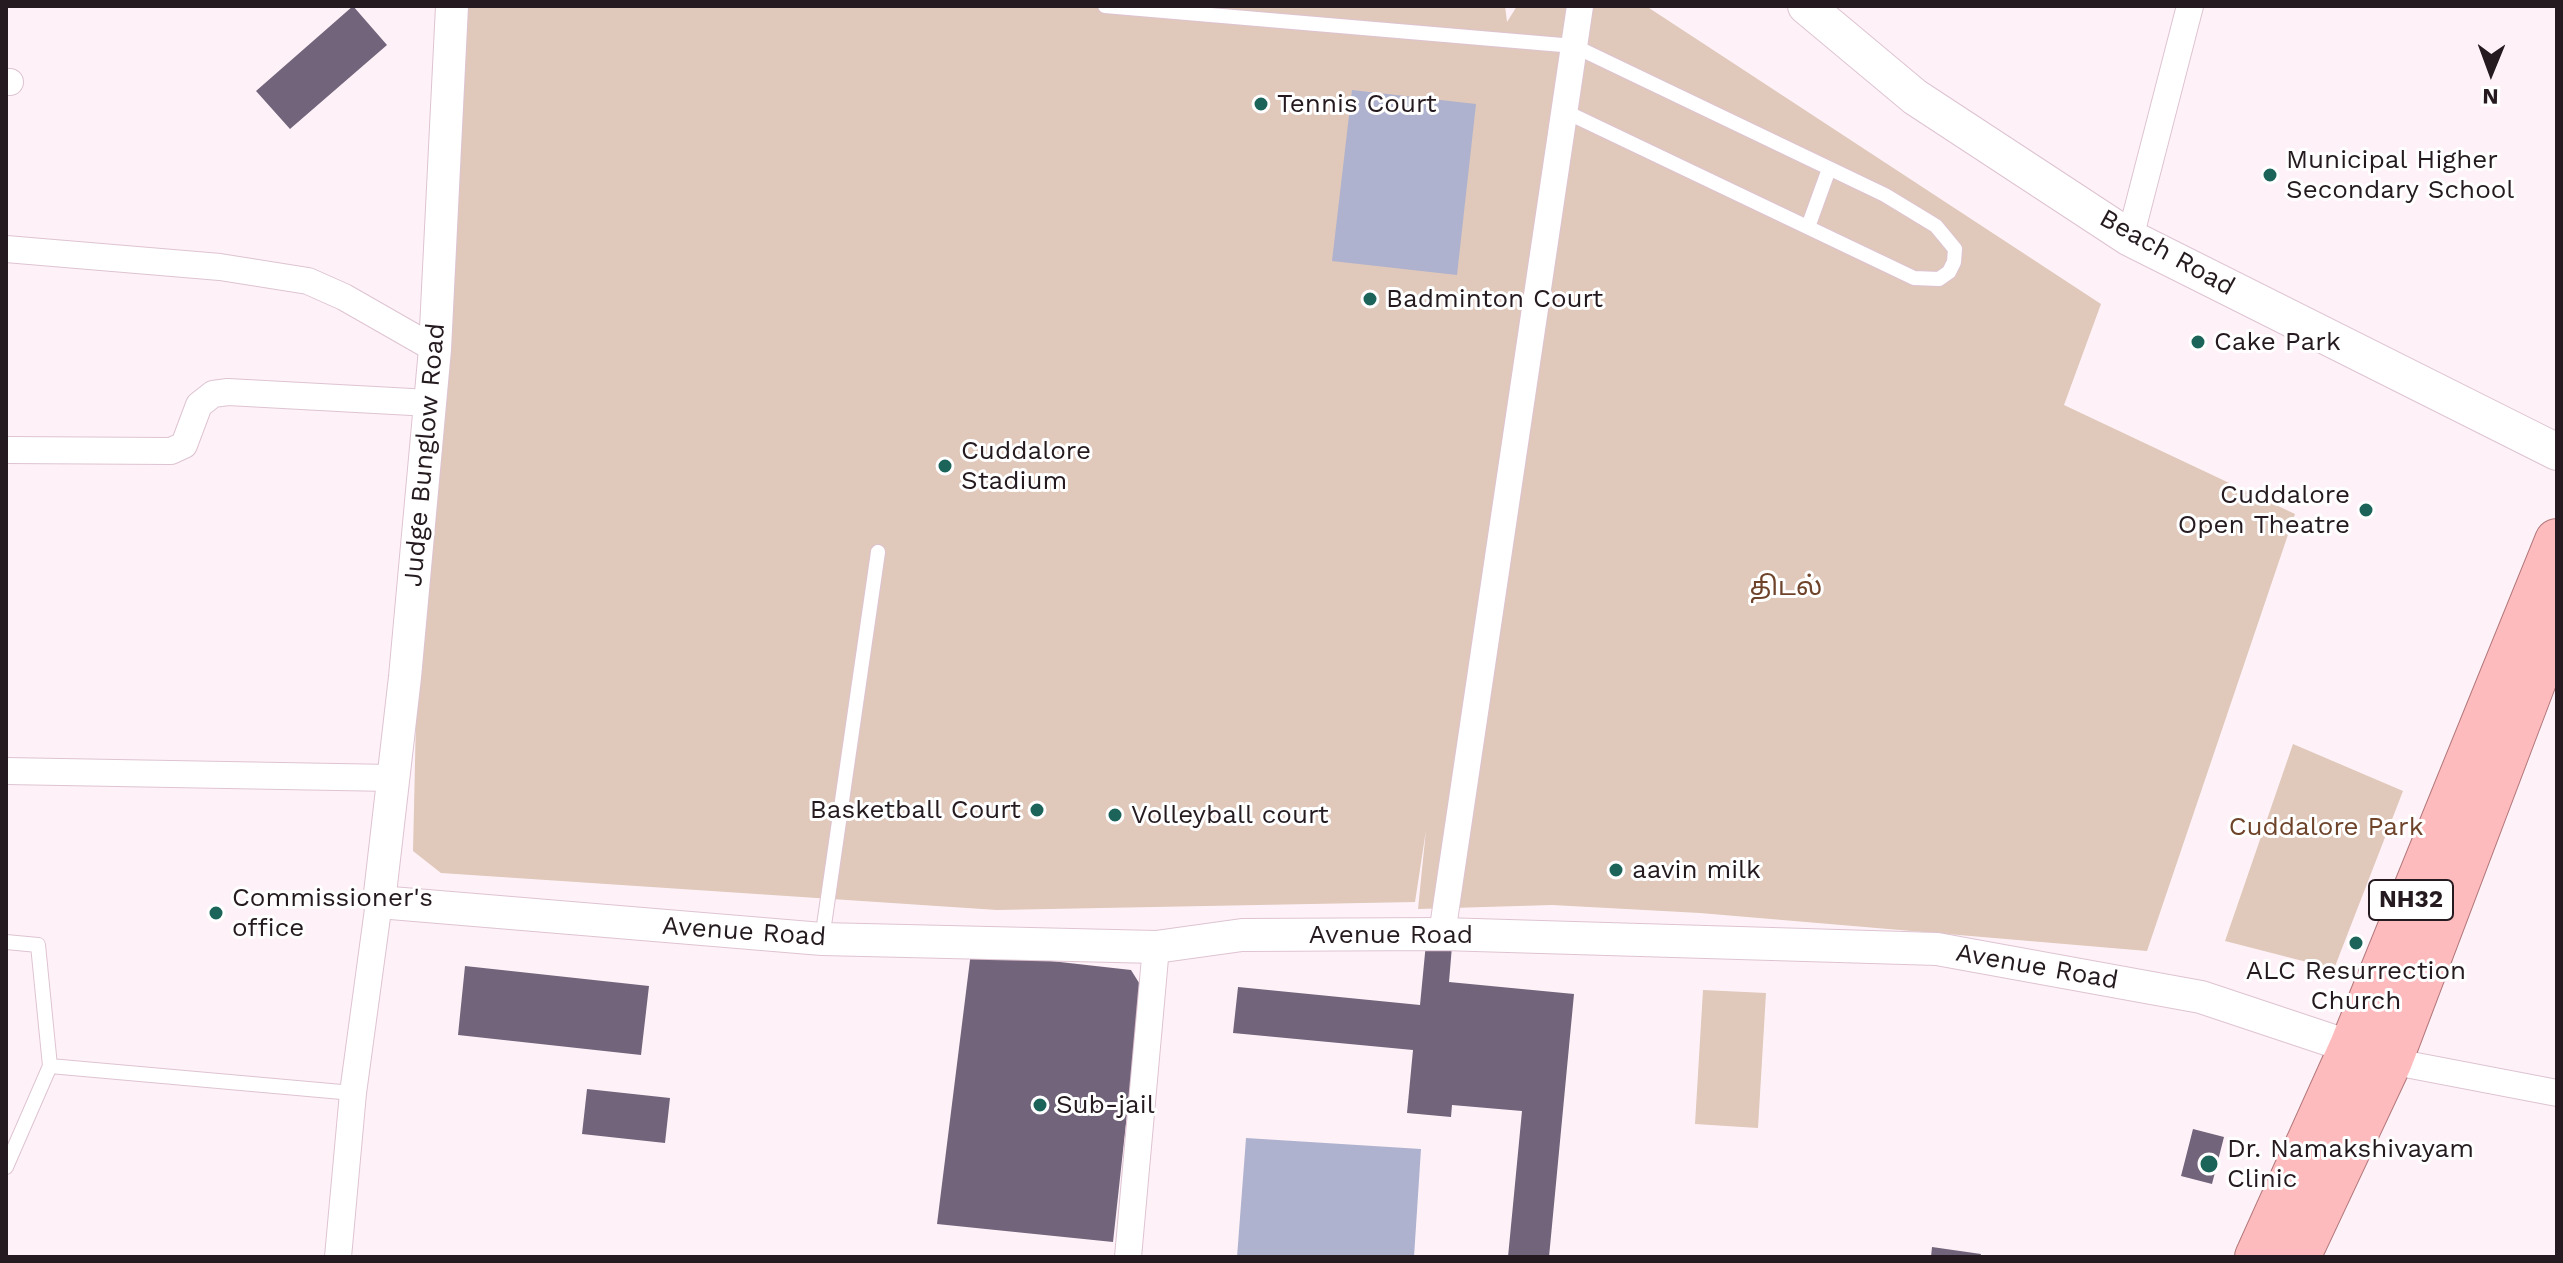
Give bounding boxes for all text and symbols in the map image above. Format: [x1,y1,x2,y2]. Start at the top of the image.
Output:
north arrow [2451,32,2531,112]
text: N [2482,84,2499,109]
place label: Tennis Court [1277,88,1437,120]
marker: Tennis Court [1252,95,1270,113]
place label: Municipal Higher Secondary School [2286,144,2514,206]
marker: Municipal Higher Secondary School [2261,166,2279,184]
street label: Beach Road [2094,203,2240,303]
place label: Badminton Court [1386,283,1603,315]
marker: Badminton Court [1361,290,1379,308]
street label: Judge Bunglow Road [398,322,452,588]
place label: Cake Park [2214,326,2341,358]
marker: Cake Park [2189,333,2207,351]
place label: Cuddalore Stadium [961,435,1091,496]
marker: Cuddalore Stadium [936,457,954,475]
place label: Cuddalore Open Theatre [2178,479,2350,540]
marker: Cuddalore Open Theatre [2357,501,2375,519]
park label: திடல் [1750,571,1822,603]
place label: Basketball Court [810,794,1021,826]
place label: Volleyball court [1131,799,1329,831]
marker: Basketball Court [1028,801,1046,819]
marker: Volleyball court [1106,806,1124,824]
park label: Cuddalore Park [2229,811,2423,843]
place label: aavin milk [1632,854,1761,886]
marker: aavin milk [1607,861,1625,879]
road number: NH32 [2369,880,2453,920]
place label: Commissioner's office [232,882,433,944]
marker: Commissioner's office [207,904,225,922]
street label: Avenue Road [661,911,827,953]
street label: Avenue Road [1309,919,1473,951]
marker: ALC Resurrection Church [2347,934,2365,952]
street label: Avenue Road [1953,937,2121,997]
place label: ALC Resurrection Church [2246,955,2466,1016]
place label: Sub-jail [1056,1089,1155,1121]
marker: Sub-jail [1031,1096,1049,1114]
place label: Dr. Namakshivayam Clinic [2227,1133,2474,1194]
marker: Dr. Namakshivayam Clinic [2198,1153,2220,1175]

